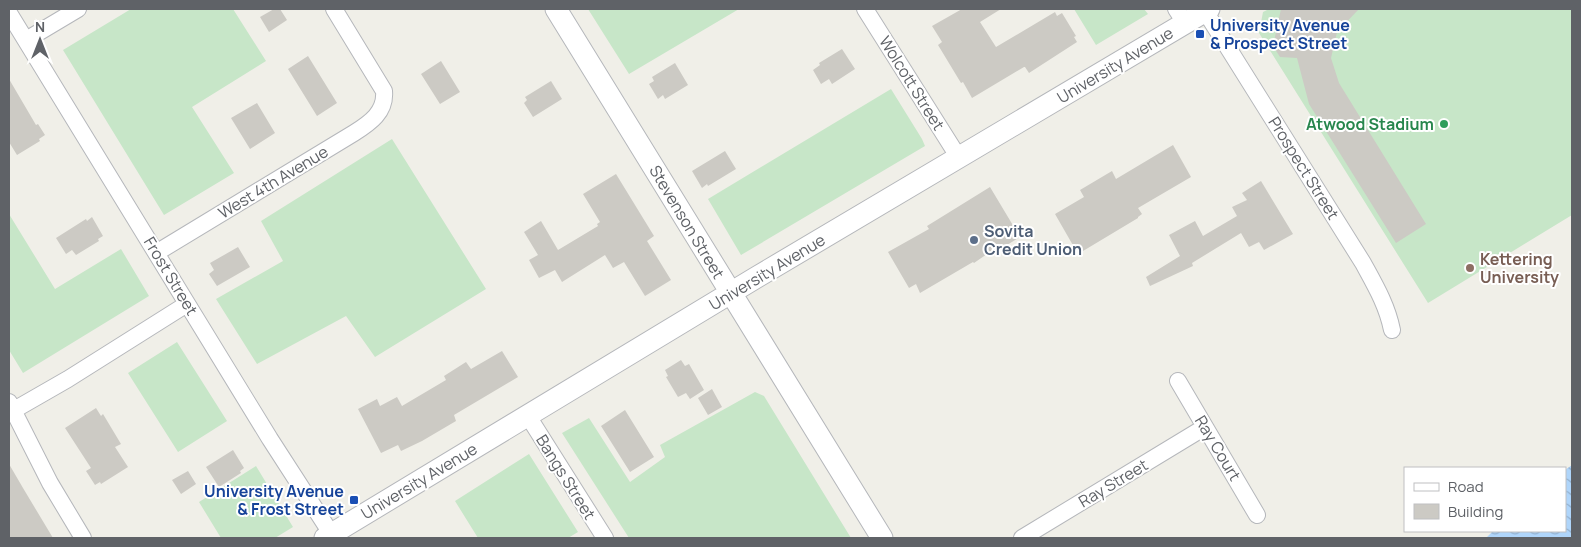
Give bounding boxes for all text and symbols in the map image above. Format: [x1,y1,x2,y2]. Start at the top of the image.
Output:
place label: University Avenue & Prospect Street [1210,14,1350,54]
north arrow [15,15,65,65]
text: N [35,17,45,36]
street label: University Avenue [1053,22,1177,108]
marker: University Avenue & Prospect Street [1194,28,1206,40]
street label: Wolcott Street [874,32,950,134]
street label: Prospect Street [1264,112,1344,224]
place label: Atwood Stadium [1306,113,1434,135]
marker: Atwood Stadium [1438,118,1450,130]
street label: West 4th Avenue [214,140,332,224]
street label: Stevenson Street [644,161,730,283]
place label: Sovita Credit Union [984,220,1082,260]
street label: University Avenue [705,229,829,315]
street label: Frost Street [139,233,203,319]
marker: Sovita Credit Union [968,234,980,246]
place label: Kettering University [1480,248,1559,288]
marker: Kettering University [1464,262,1476,274]
street label: Ray Court [1190,411,1246,485]
street label: Bangs Street [531,430,601,524]
street label: University Avenue [357,438,481,524]
street label: Ray Street [1074,454,1152,512]
legend [1404,467,1566,532]
text: Road [1448,476,1484,497]
place label: University Avenue & Frost Street [204,480,344,520]
marker: University Avenue & Frost Street [348,494,360,506]
text: Building [1448,501,1503,522]

